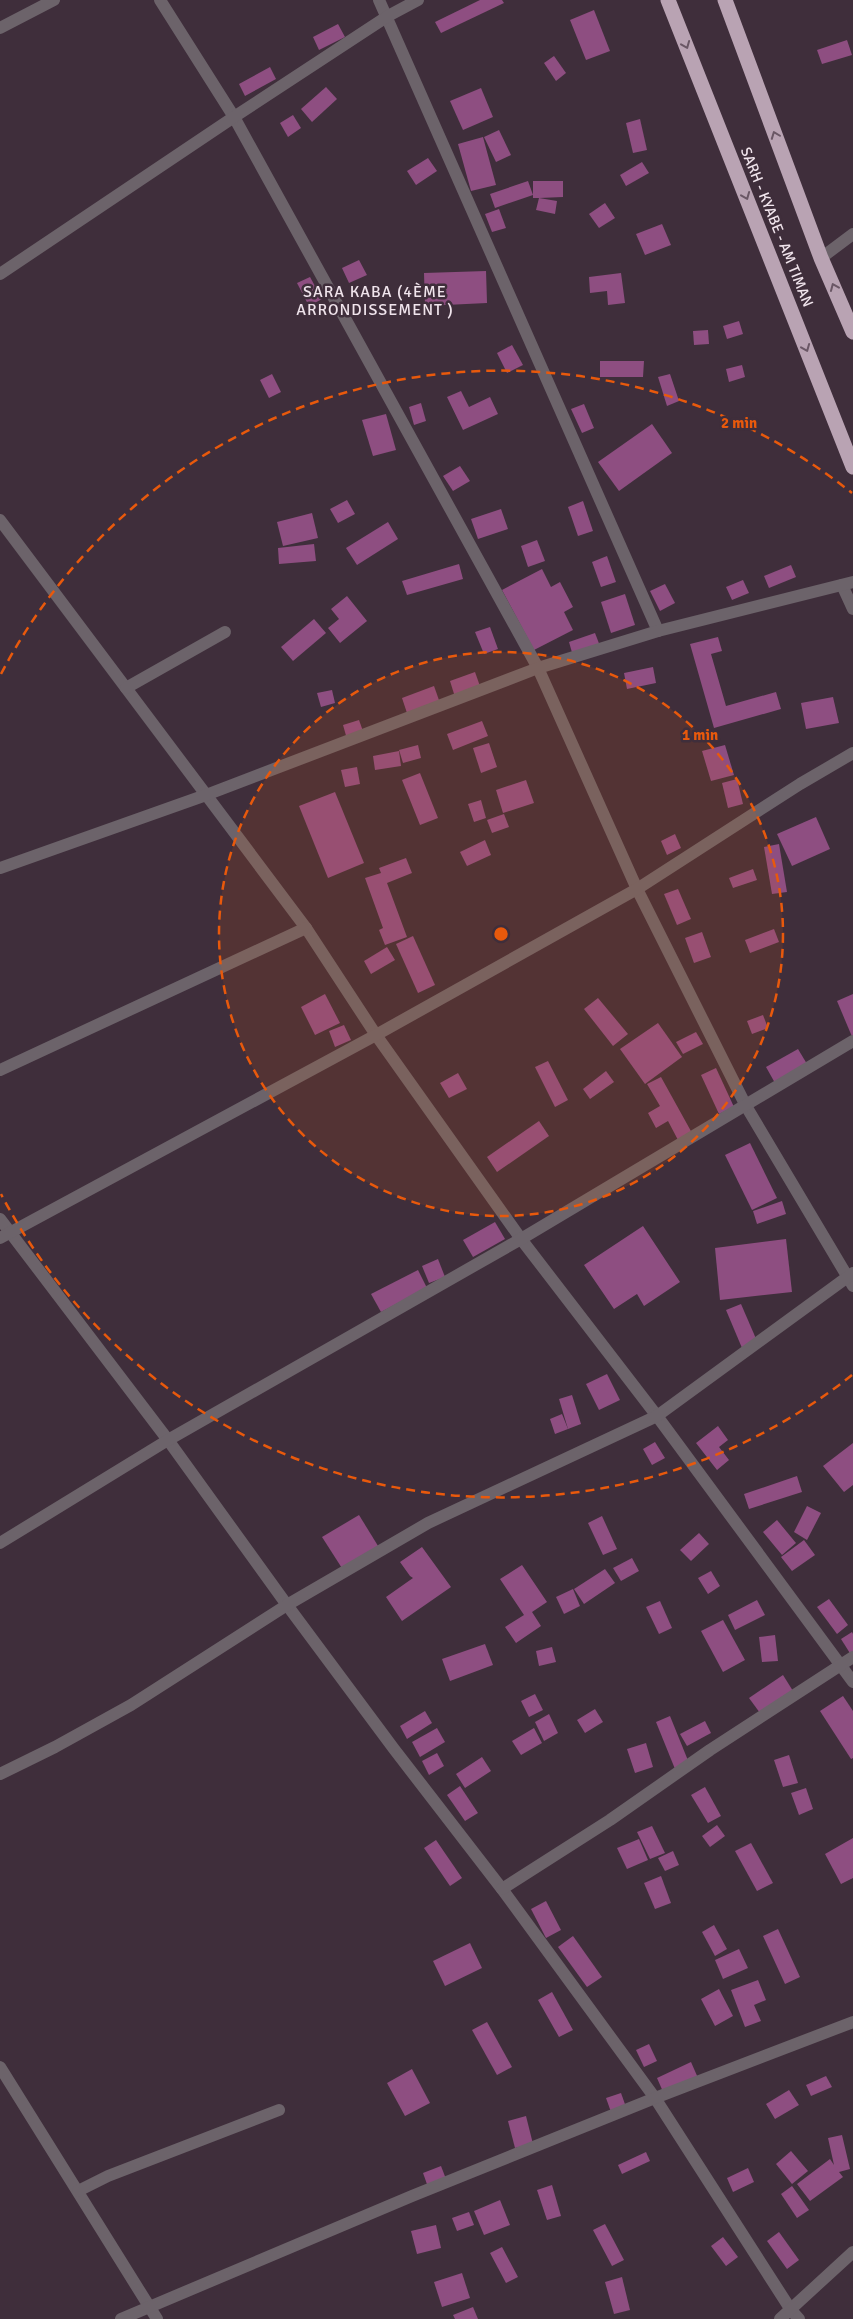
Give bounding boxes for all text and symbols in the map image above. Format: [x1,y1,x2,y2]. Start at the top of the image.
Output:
one-way arrow [680,40,690,49]
one-way arrow [771,131,781,140]
street label: SARH - KYABE - AM TIMAN [737,145,817,309]
one-way arrow [740,192,750,200]
district label: SARA KABA (4ÈME ARRONDISSEMENT ) [296,282,454,320]
one-way arrow [829,283,840,292]
one-way arrow [800,343,810,351]
text: 2 min [721,414,757,432]
text: 1 min [682,726,718,744]
centre of rings [492,925,510,943]

